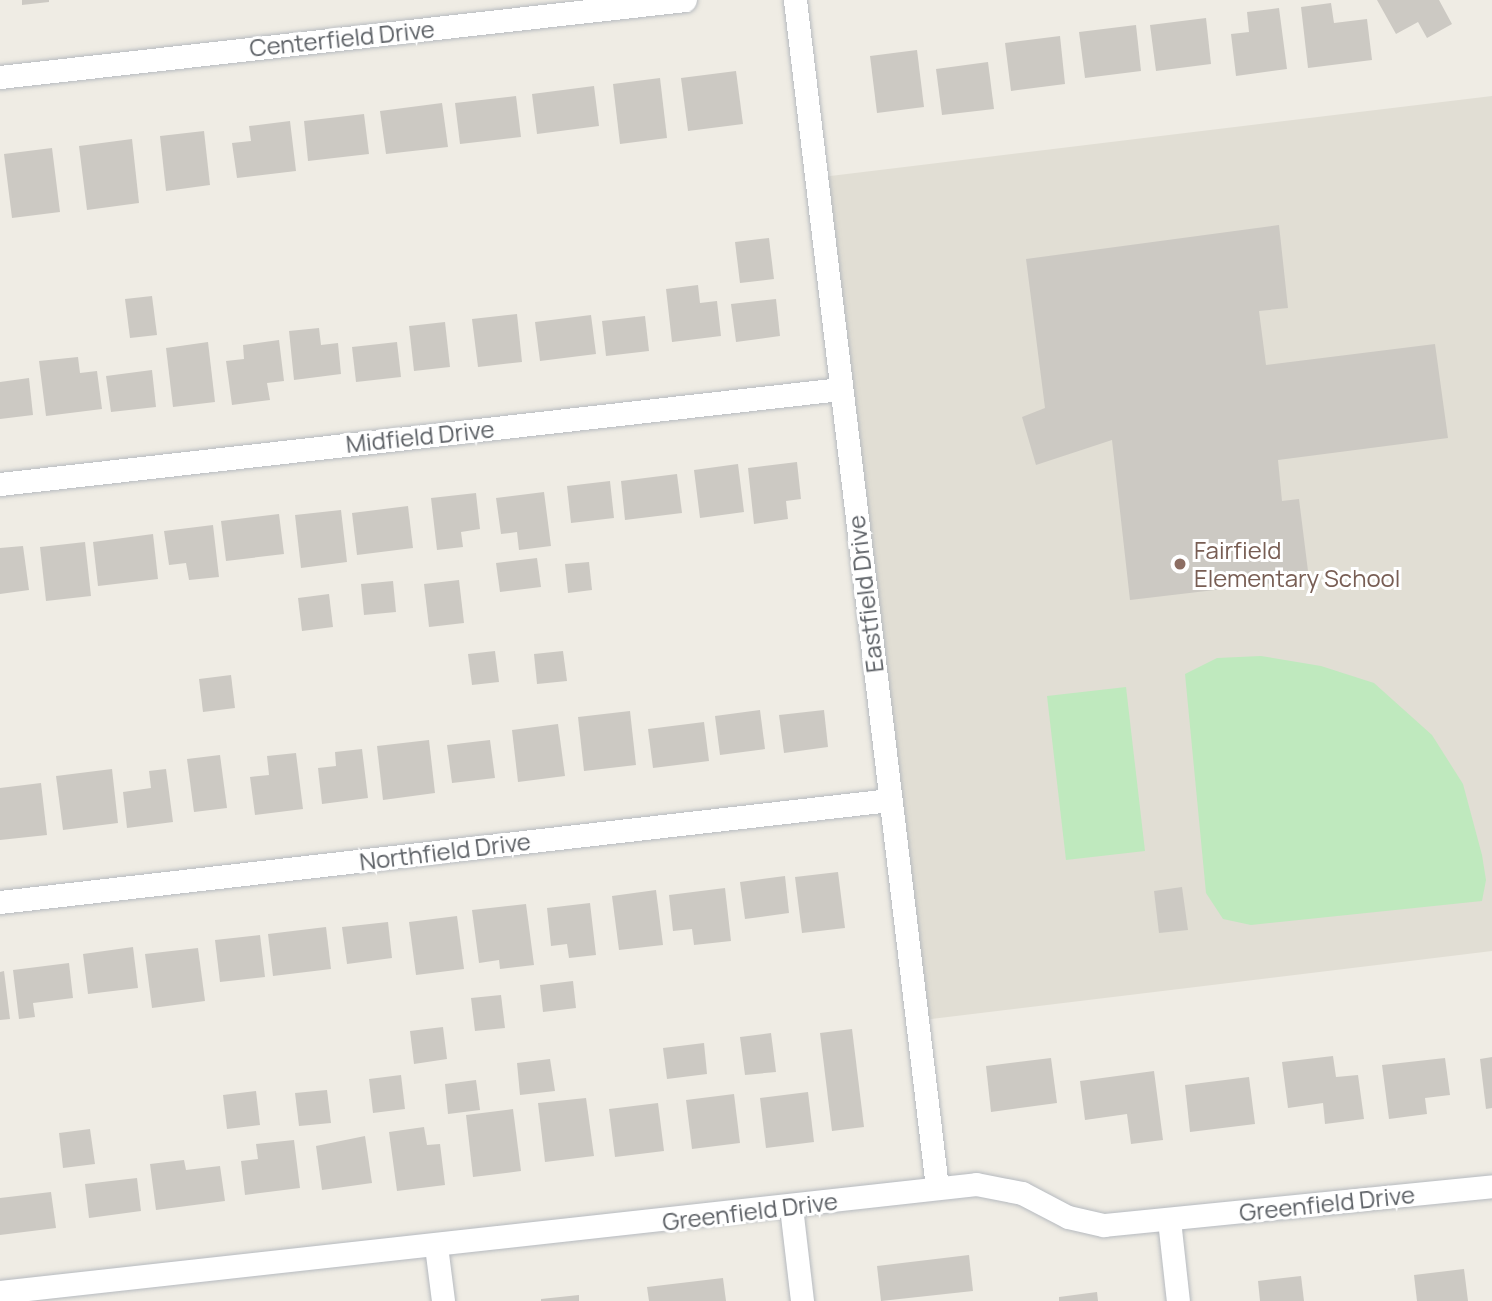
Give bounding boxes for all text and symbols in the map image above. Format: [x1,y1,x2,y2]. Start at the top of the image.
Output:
street label: Centerfield Drive [248,14,436,62]
street label: Midfield Drive [344,414,496,458]
street label: Eastfield Drive [841,514,889,674]
place label: Fairfield Elementary School [1194,536,1400,592]
marker: Fairfield Elementary School [1172,556,1188,572]
street label: Northfield Drive [358,826,532,876]
street label: Greenfield Drive [1238,1179,1416,1227]
street label: Greenfield Drive [661,1186,839,1236]

